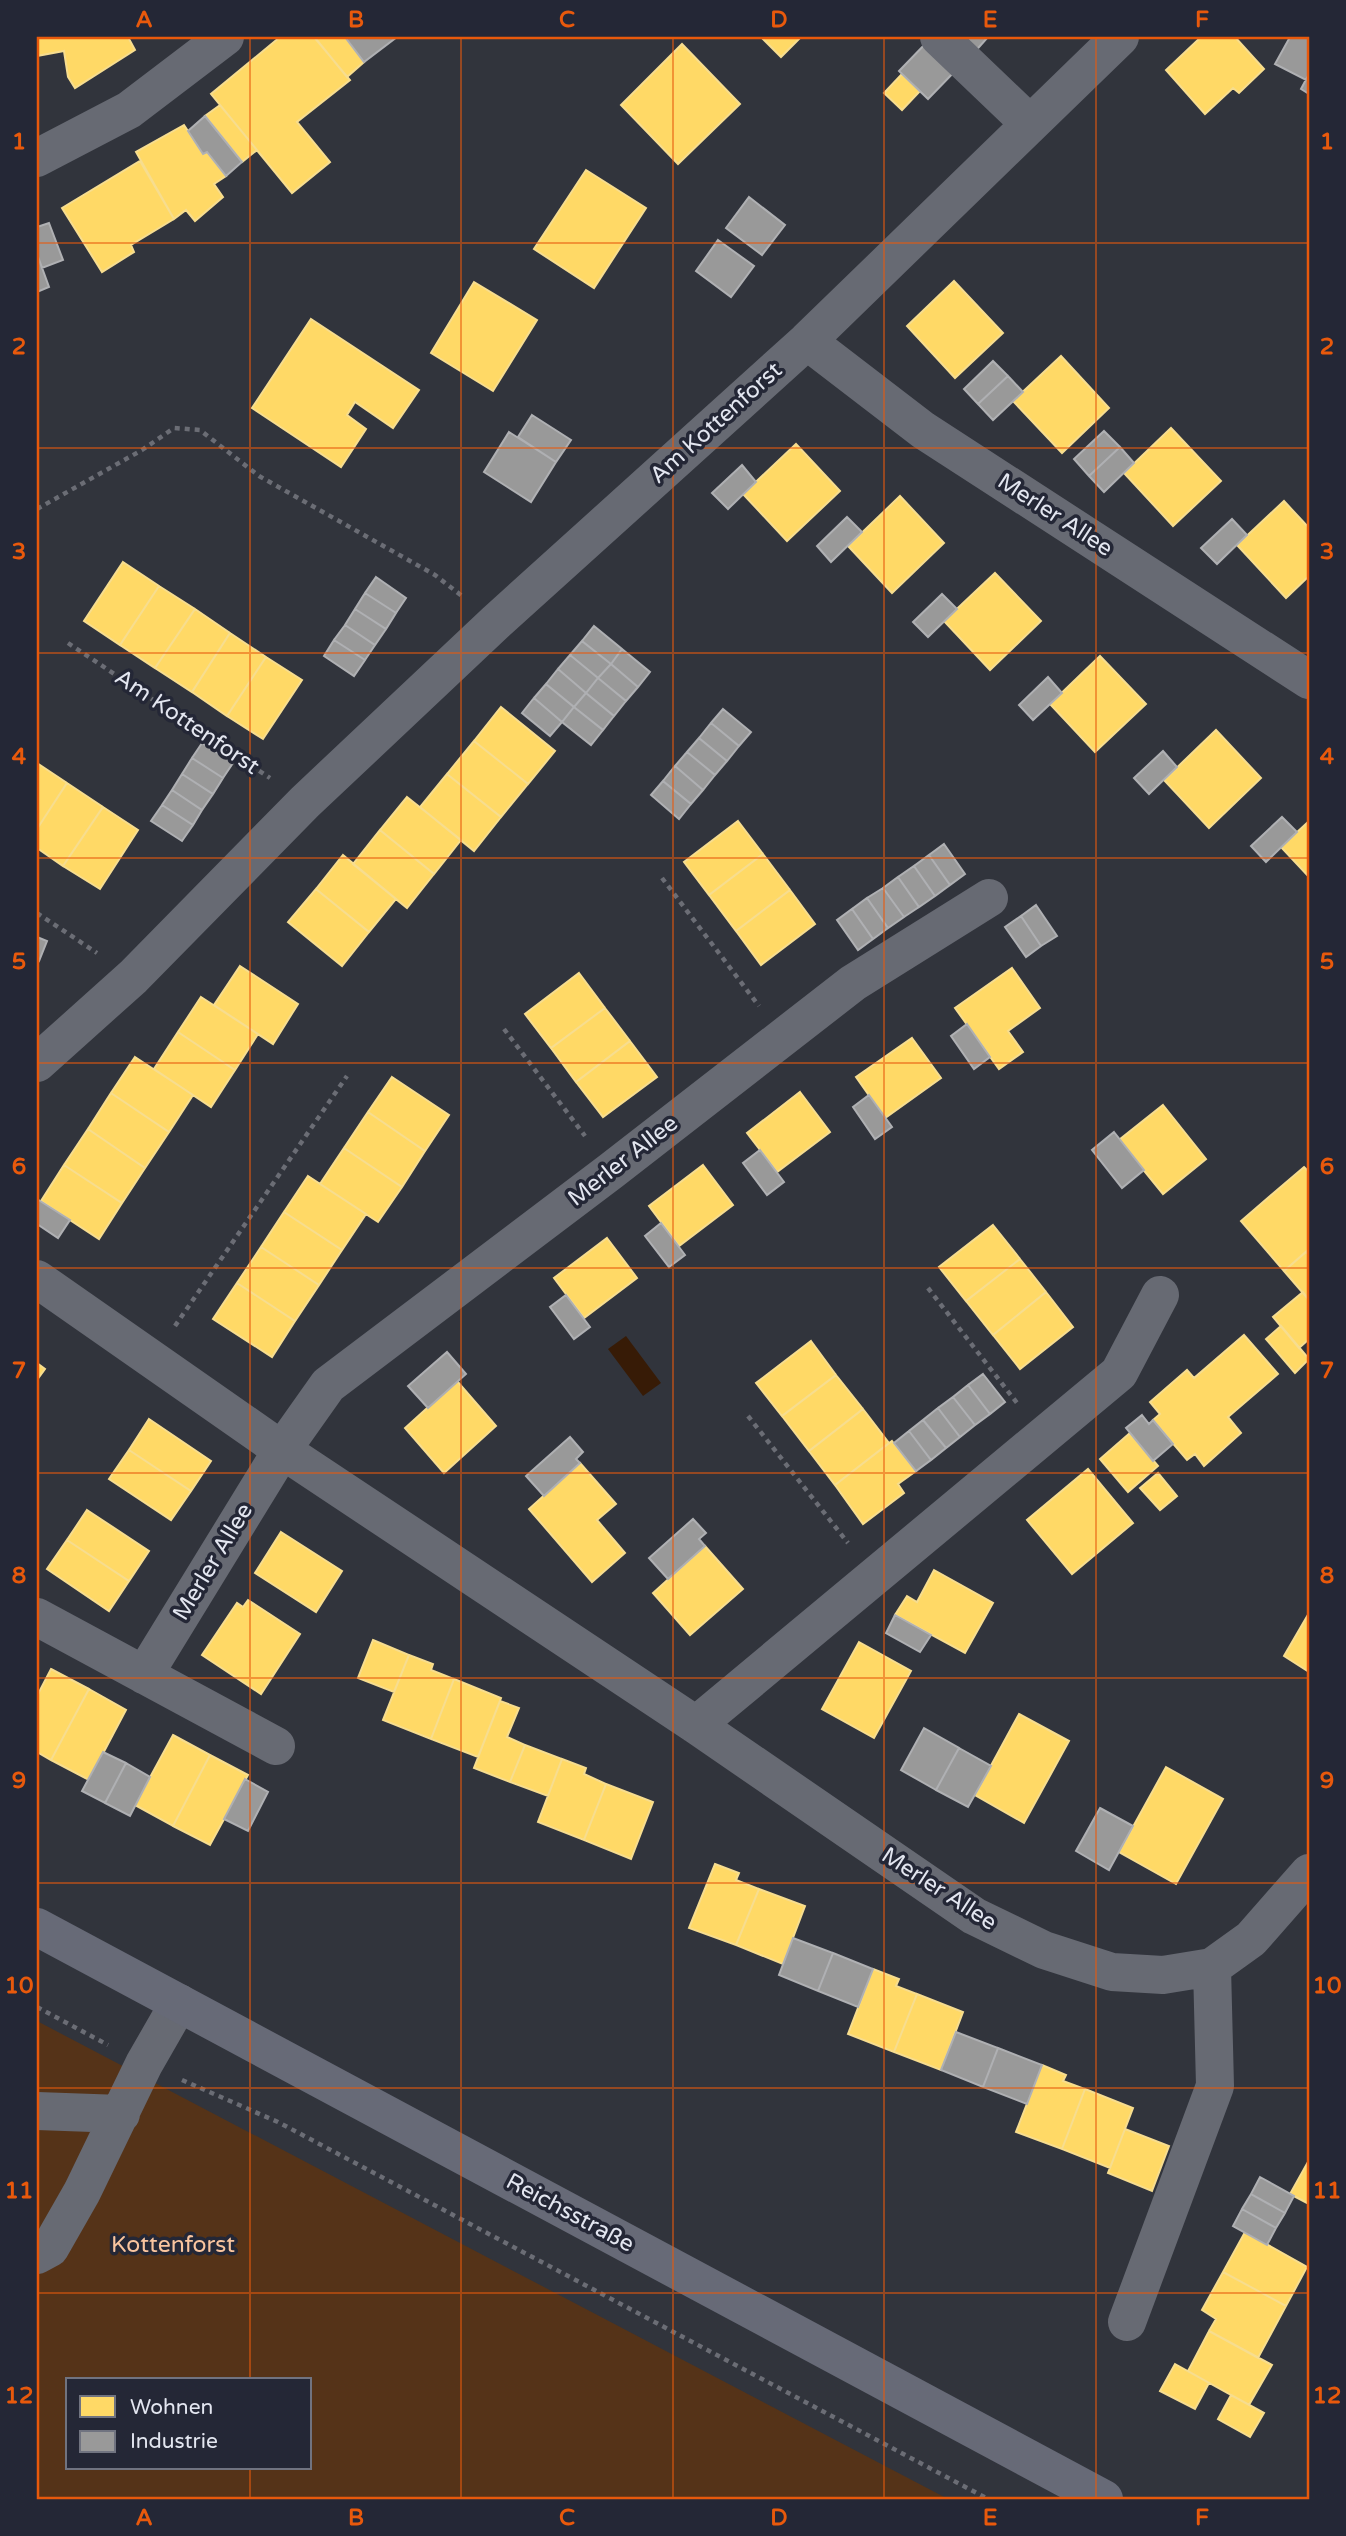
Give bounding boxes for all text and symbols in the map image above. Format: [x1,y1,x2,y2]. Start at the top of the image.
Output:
text: A [135,6,153,34]
text: B [348,6,364,34]
text: C [559,6,575,34]
text: D [770,6,788,34]
text: E [983,6,997,34]
text: F [1195,6,1209,34]
text: 1 [12,128,26,156]
text: 1 [1320,128,1334,156]
text: 2 [12,333,26,361]
text: 2 [1320,333,1334,361]
street label: Am Kottenforst [644,356,788,490]
street label: Merler Allee [992,467,1118,563]
text: 3 [12,538,26,566]
text: 3 [1320,538,1334,566]
street label: Am Kottenforst [109,663,265,781]
text: 4 [12,743,27,771]
text: 4 [1320,743,1335,771]
text: 5 [12,948,26,976]
text: 5 [1320,948,1334,976]
street label: Merler Allee [562,1109,684,1213]
text: 6 [12,1153,26,1181]
text: 6 [1320,1153,1334,1181]
text: 7 [12,1357,26,1385]
text: 7 [1320,1357,1334,1385]
street label: Merler Allee [167,1498,259,1626]
text: 8 [12,1562,26,1590]
text: 8 [1320,1562,1334,1590]
text: 9 [12,1767,26,1795]
text: 9 [1320,1767,1334,1795]
street label: Merler Allee [876,1841,1002,1937]
text: 10 [5,1972,33,2000]
text: 10 [1313,1972,1341,2000]
street label: Reichsstraße [501,2168,639,2258]
text: 11 [5,2177,33,2205]
text: 11 [1313,2177,1341,2205]
park label: Kottenforst [111,2231,235,2259]
legend [66,2378,312,2470]
text: 12 [5,2382,33,2410]
text: 12 [1313,2382,1341,2410]
text: Wohnen [130,2395,213,2420]
text: Industrie [130,2429,218,2454]
text: A [135,2504,153,2532]
text: B [348,2504,364,2532]
text: C [559,2504,575,2532]
text: D [770,2504,788,2532]
text: E [983,2504,997,2532]
text: F [1195,2504,1209,2532]

